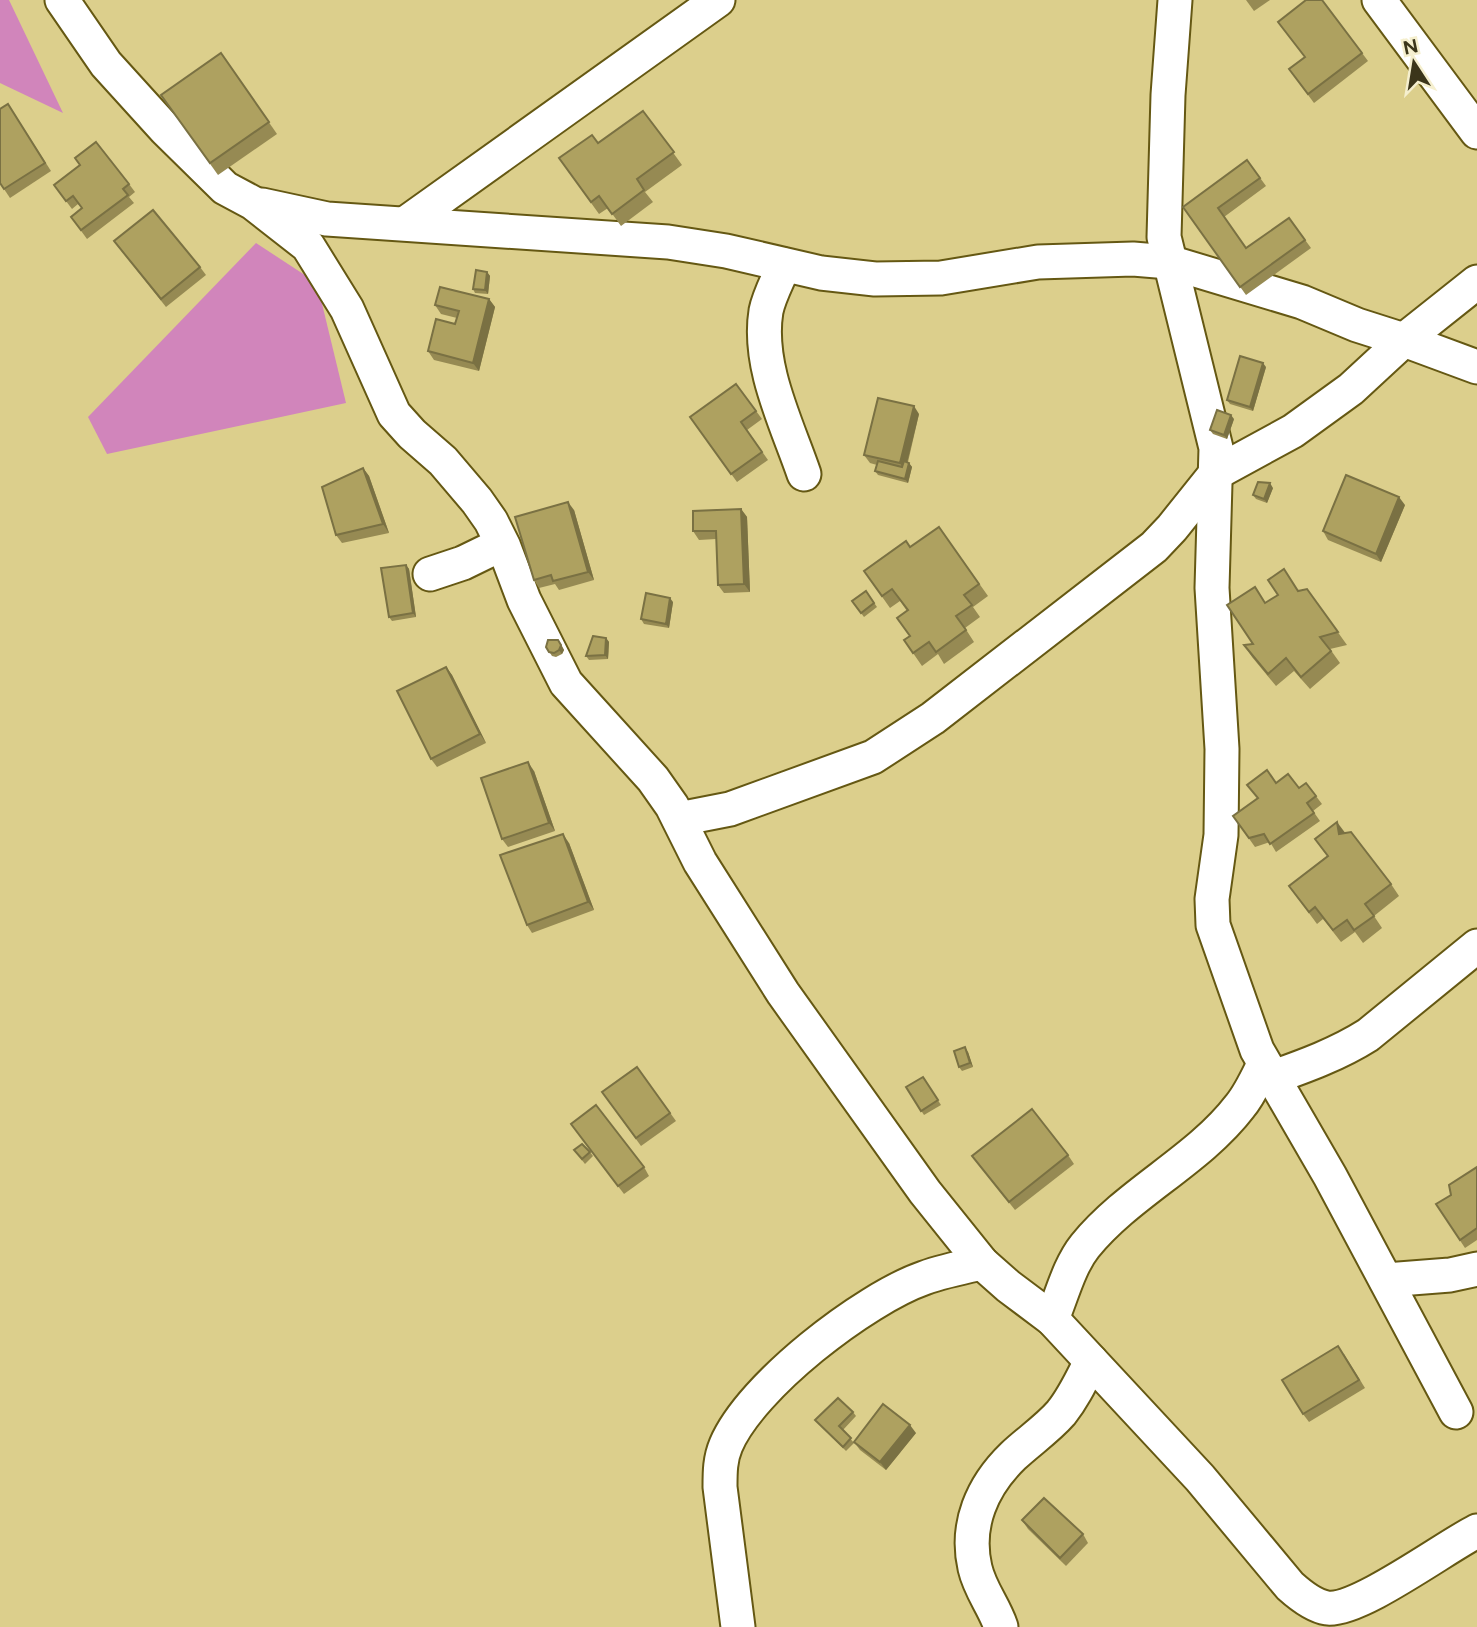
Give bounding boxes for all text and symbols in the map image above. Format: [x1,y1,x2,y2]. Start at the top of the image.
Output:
north arrow [1379,28,1449,98]
text: N [1401,34,1420,60]

